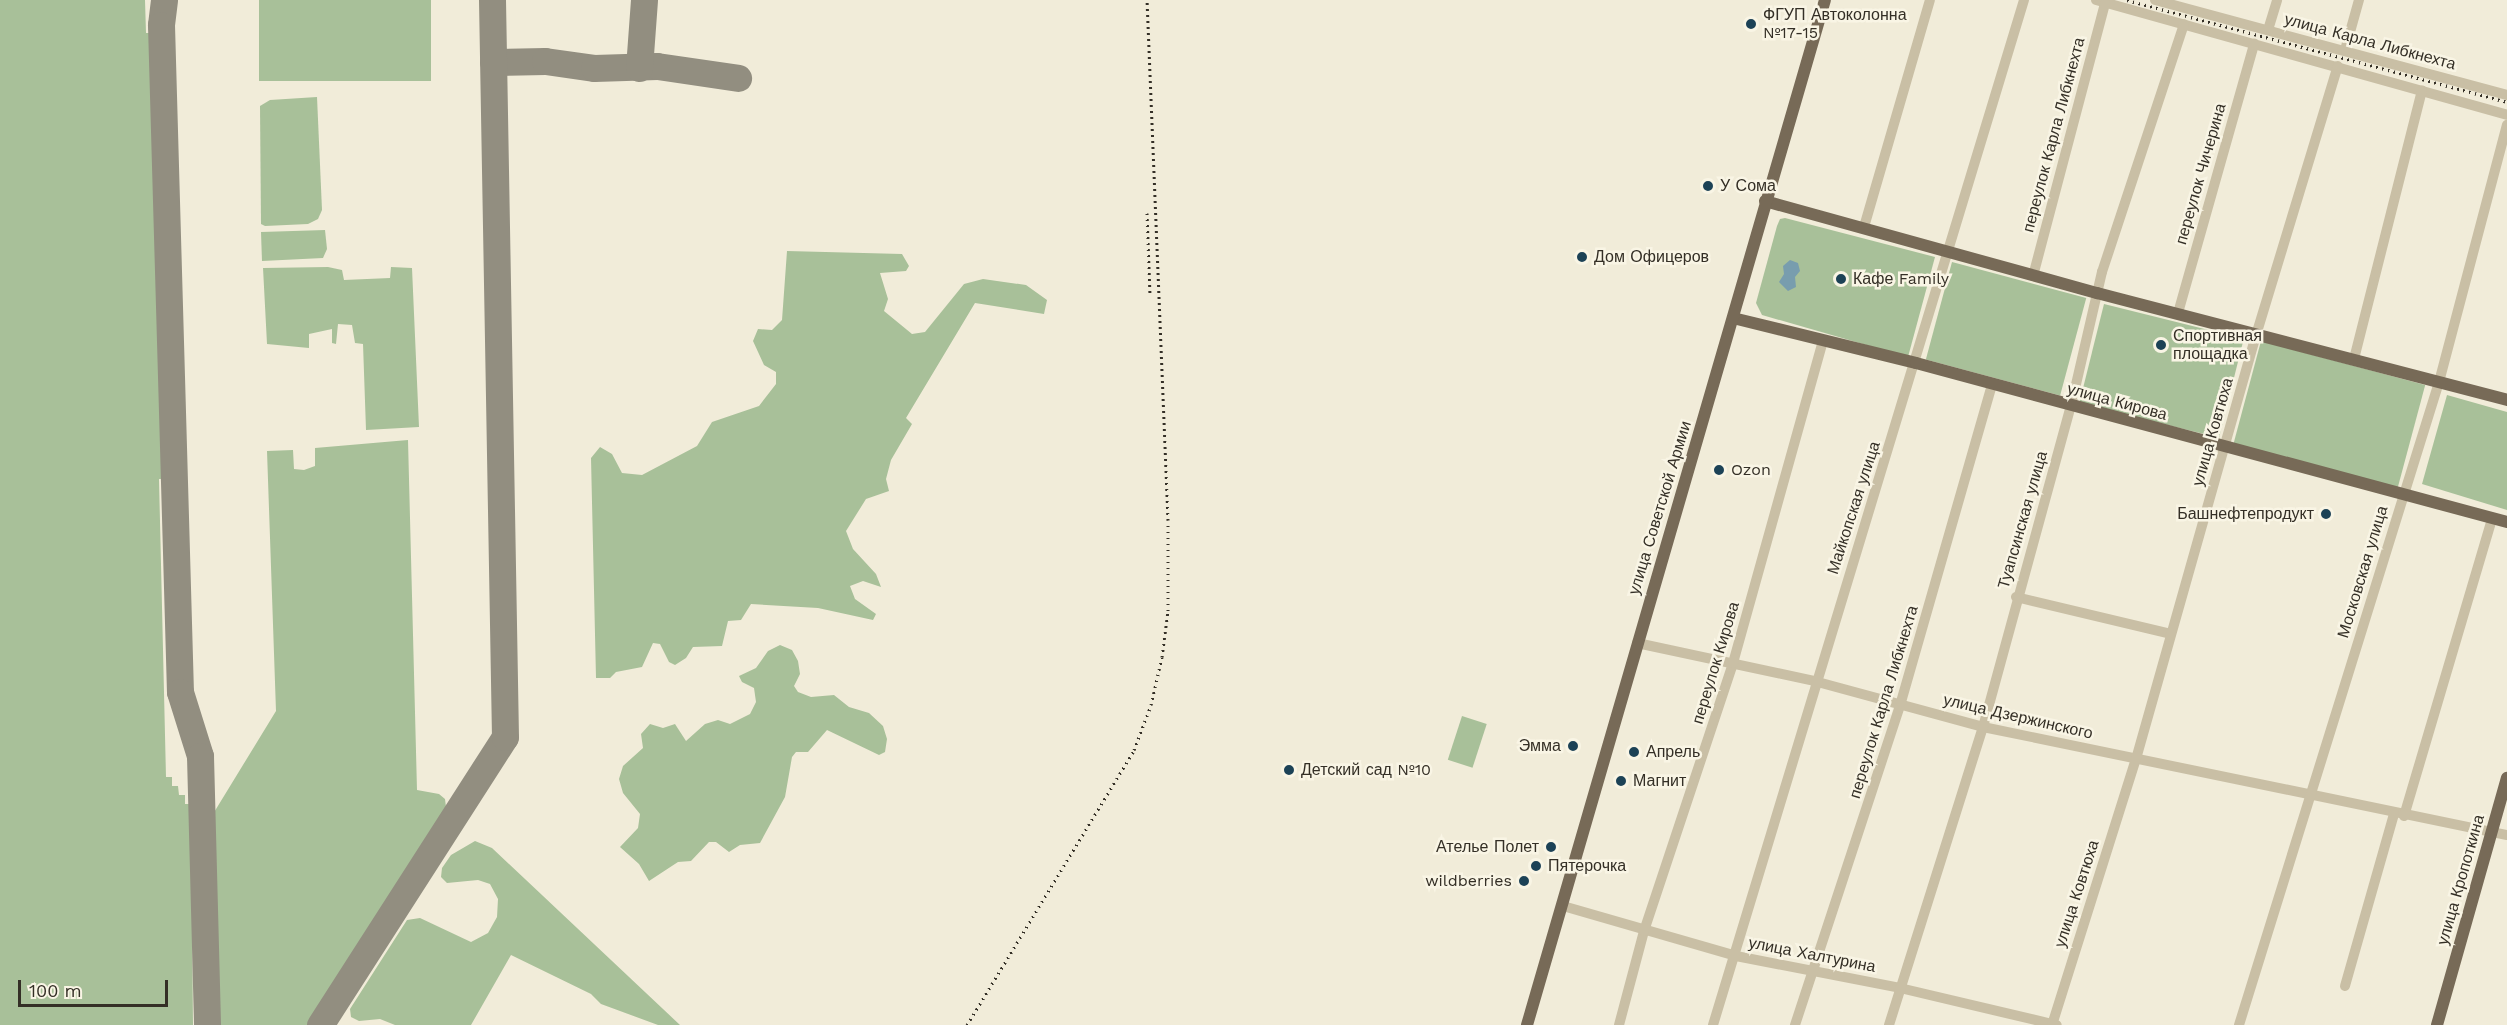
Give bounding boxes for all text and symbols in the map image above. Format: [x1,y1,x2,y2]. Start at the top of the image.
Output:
place label: ФГУП Автоколонна №17-15 [1763,5,1907,43]
street label: улица Карла Либкнехта [2282,10,2458,74]
marker: ФГУП Автоколонна №17-15 [1744,17,1758,31]
street label: переулок Карла Либкнехта [2019,36,2089,234]
street label: переулок Чичерина [2172,101,2230,247]
place label: У Сома [1720,176,1776,196]
marker: У Сома [1701,179,1715,193]
place label: Дом Офицеров [1594,247,1709,267]
marker: Дом Офицеров [1575,250,1589,264]
place label: Кафе Family [1853,269,1949,289]
marker: Кафе Family [1834,272,1848,286]
place label: Спортивная площадка [2173,326,2262,364]
marker: Спортивная площадка [2154,338,2168,352]
street label: улица Ковтюха [2188,376,2238,488]
street label: улица Кирова [2065,379,2169,425]
street label: улица Советской Армии [1624,419,1696,597]
street label: Майкопская улица [1823,439,1885,577]
street label: Туапсинская улица [1994,449,2052,591]
place label: Ozon [1731,460,1771,480]
marker: Ozon [1712,463,1726,477]
place label: Башнефтепродукт [2177,504,2314,524]
street label: Московская улица [2334,504,2392,640]
marker: Башнефтепродукт [2319,507,2333,521]
street label: переулок Кирова [1688,599,1744,727]
street label: переулок Карла Либкнехта [1845,603,1923,801]
street label: улица Дзержинского [1941,690,2095,744]
place label: Эмма [1519,736,1561,756]
marker: Эмма [1566,739,1580,753]
place label: Апрель [1646,742,1700,762]
marker: Апрель [1627,745,1641,759]
place label: Детский сад №10 [1301,760,1431,780]
marker: Детский сад №10 [1282,763,1296,777]
place label: Магнит [1633,771,1686,791]
marker: Магнит [1614,774,1628,788]
street label: улица Кропоткина [2433,813,2489,947]
place label: Ателье Полет [1436,837,1539,857]
street label: улица Ковтюха [2051,838,2103,950]
marker: Ателье Полет [1544,840,1558,854]
place label: Пятерочка [1548,856,1626,876]
marker: Пятерочка [1529,859,1543,873]
place label: wildberries [1425,871,1512,891]
marker: wildberries [1517,874,1531,888]
street label: улица Халтурина [1747,933,1877,977]
scale bar [21,968,171,1006]
text: 100 m [29,980,82,1001]

